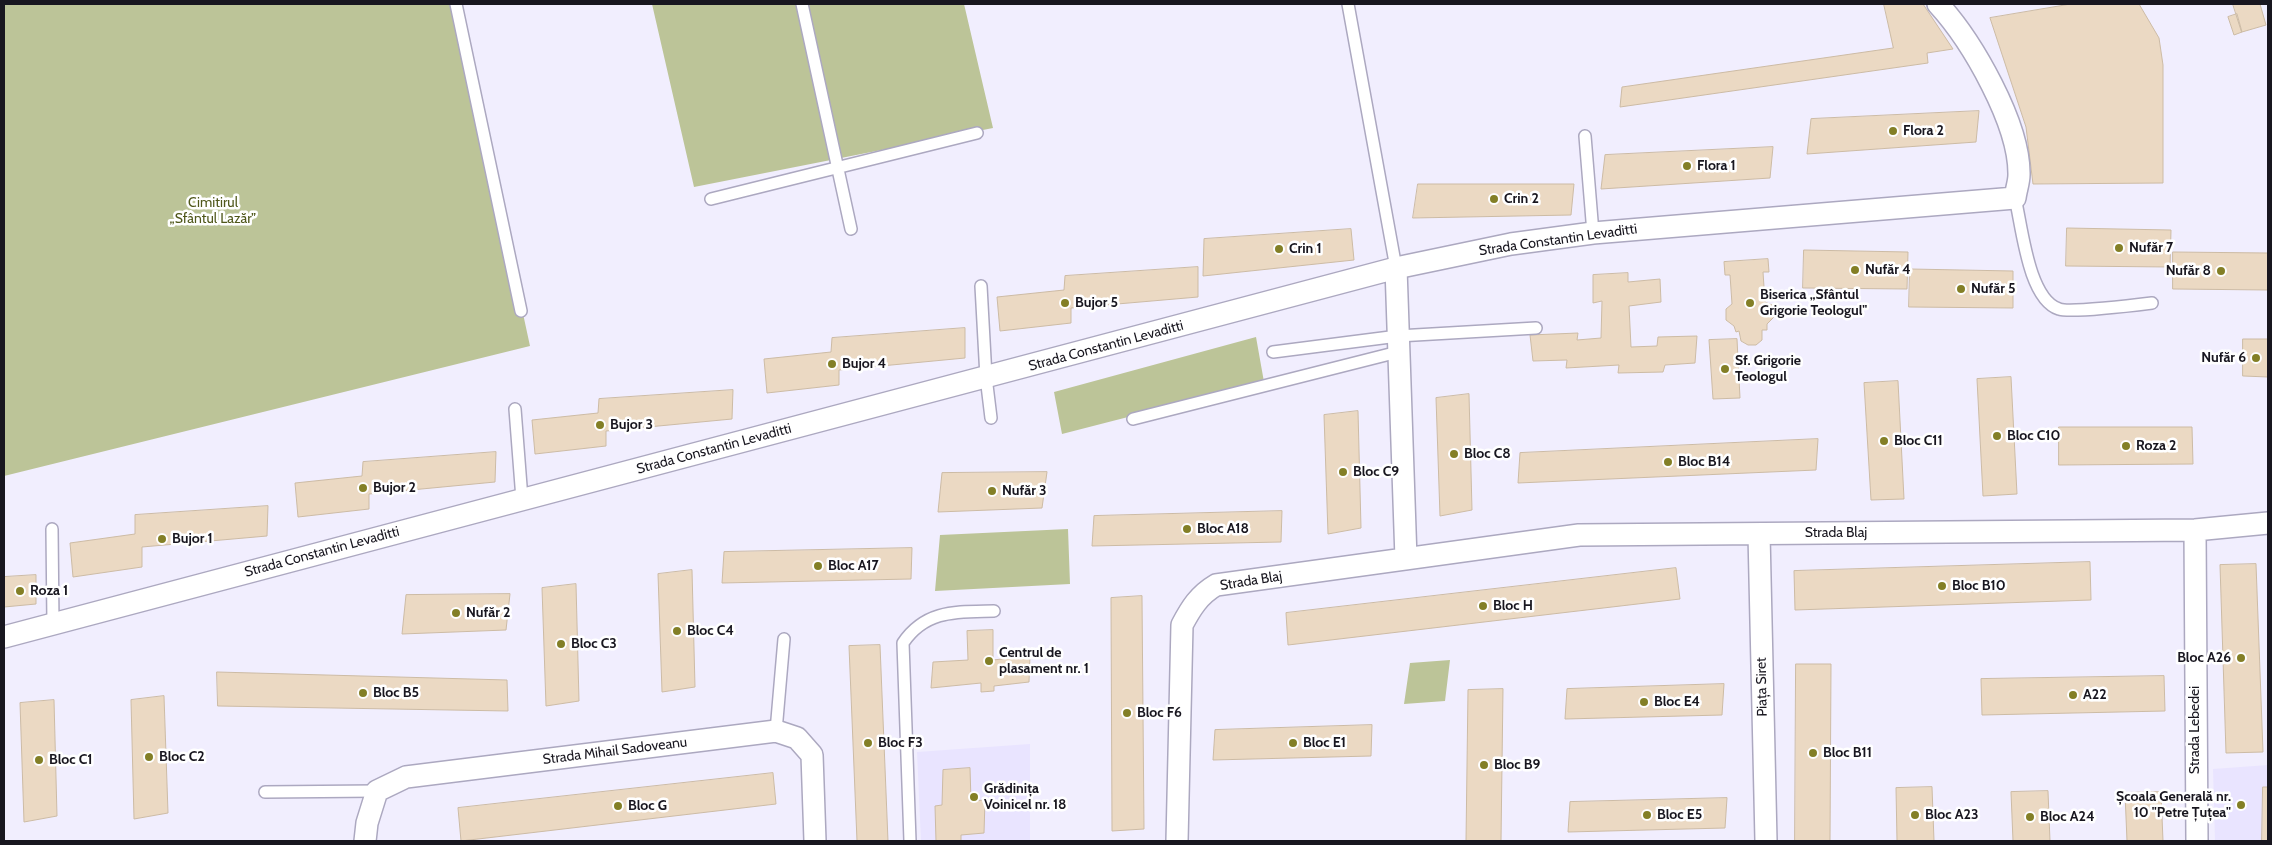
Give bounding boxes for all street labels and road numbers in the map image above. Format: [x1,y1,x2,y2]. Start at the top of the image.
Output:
street label: Strada Constantin Levaditti [1478,221,1638,259]
street label: Strada Constantin Levaditti [1027,317,1185,375]
street label: Strada Constantin Levaditti [635,420,793,478]
street label: Strada Constantin Levaditti [243,523,401,581]
street label: Strada Blaj [1805,525,1867,541]
street label: Strada Blaj [1219,568,1283,594]
street label: Piața Siret [1753,657,1771,717]
street label: Strada Lebedei [2187,686,2203,774]
street label: Strada Mihail Sadoveanu [542,734,688,768]

